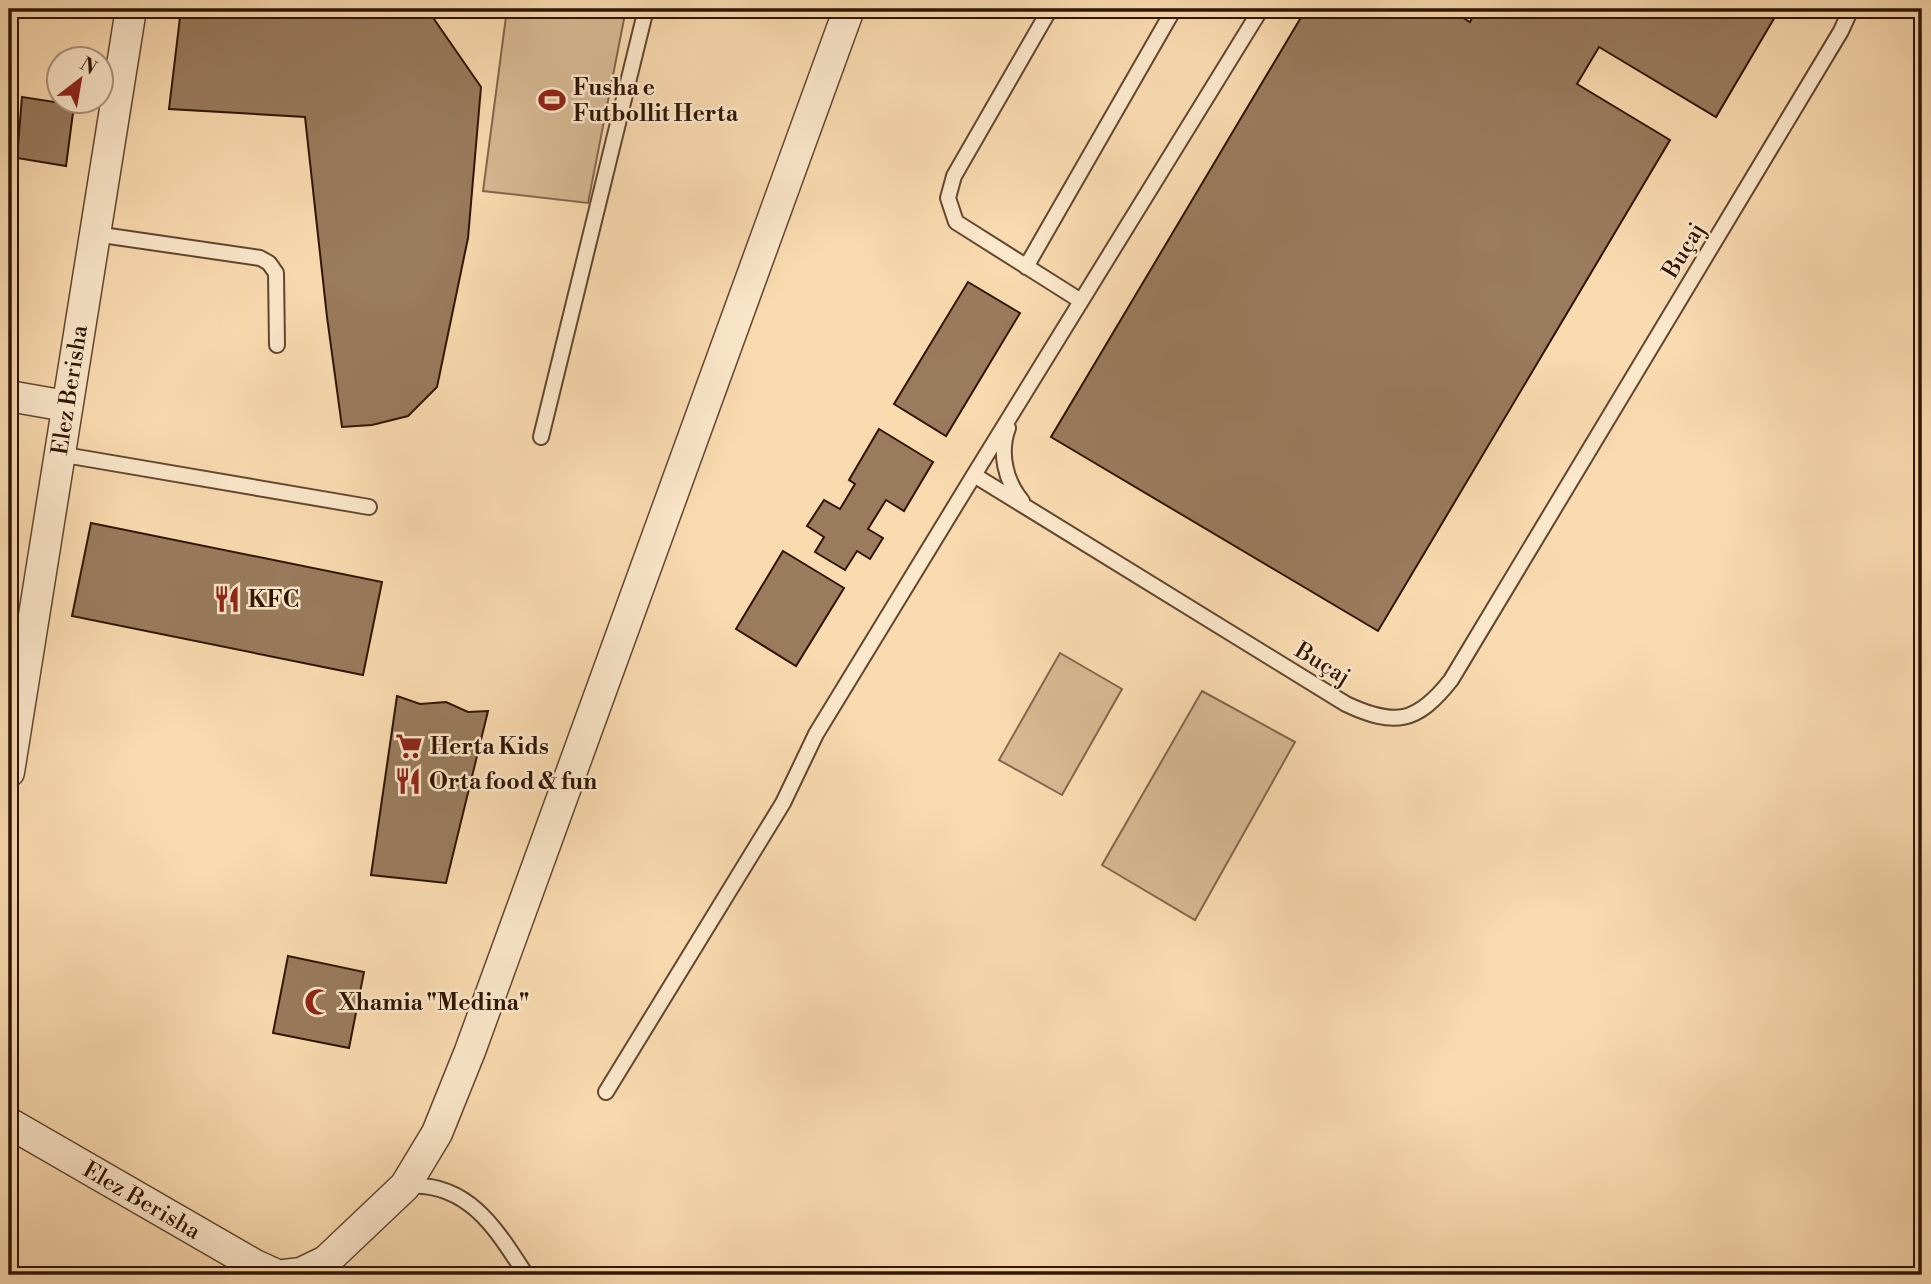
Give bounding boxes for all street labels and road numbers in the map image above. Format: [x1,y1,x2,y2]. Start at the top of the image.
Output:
street label: Buçaj [1656,218,1711,284]
street label: Elez Berisha [46,323,94,457]
street label: Buçaj [1289,636,1355,691]
street label: Elez Berisha [78,1156,206,1246]

